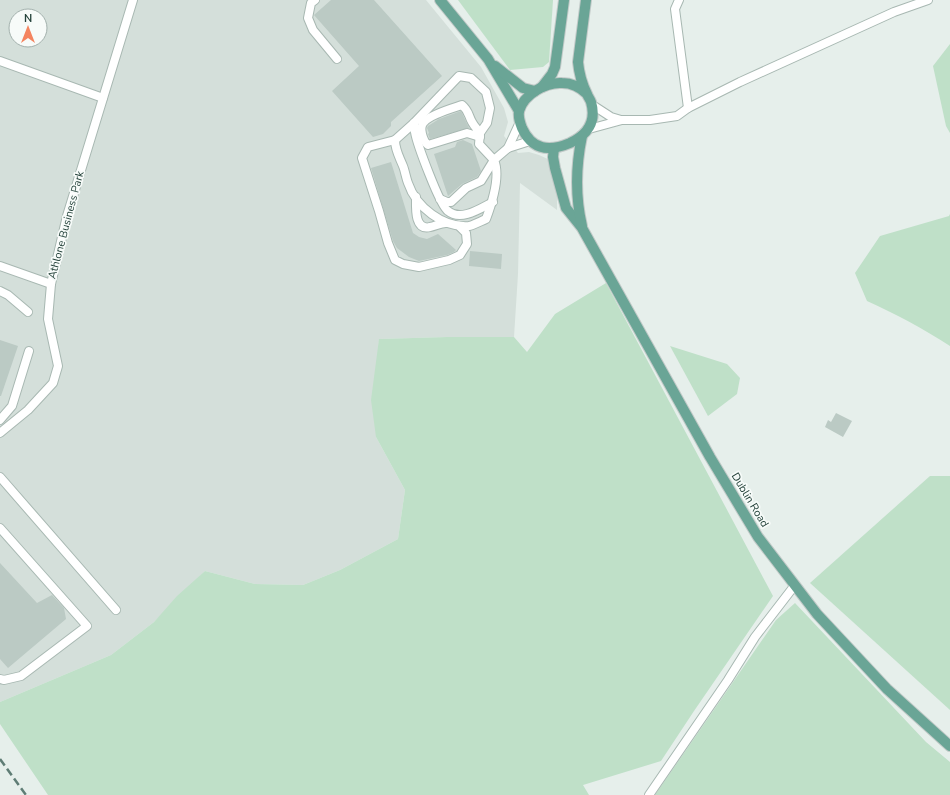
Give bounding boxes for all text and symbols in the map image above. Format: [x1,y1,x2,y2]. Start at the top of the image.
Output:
north arrow [8,8,48,48]
text: N [24,11,32,26]
street label: Athlone Business Park [44,169,88,281]
street label: Dublin Road [728,470,772,530]

